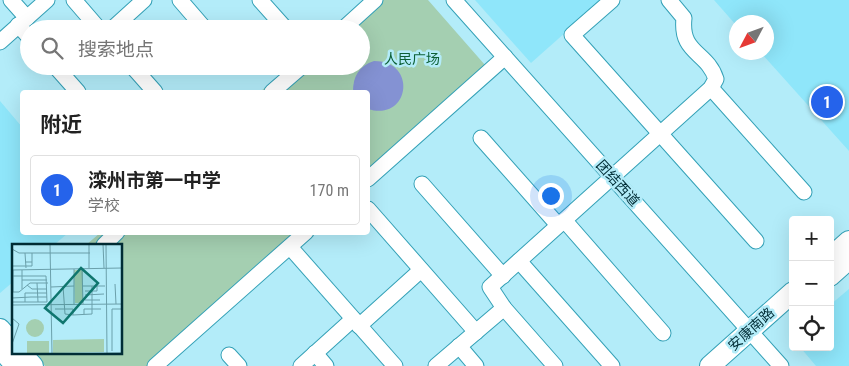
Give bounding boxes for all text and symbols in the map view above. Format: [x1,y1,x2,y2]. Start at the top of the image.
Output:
north arrow [729,15,774,60]
search box [20,20,370,75]
icon: search [38,34,66,62]
text: 搜索地点 [78,38,154,61]
park label: 人民广场 [384,51,440,67]
pin: 1 [811,83,843,121]
text: 附近 [40,113,82,137]
street label: 团结西道 [593,157,643,209]
text: 滦州市第一中学 [88,169,221,192]
text: 1 [53,181,61,200]
text: 170 m [310,181,349,200]
your location [538,183,564,209]
text: 学校 [88,196,120,215]
map controls [789,216,834,351]
button: + [789,216,834,261]
inset map [12,244,122,354]
button: − [789,261,834,306]
street label: 安康南路 [725,304,777,354]
button: locate [789,306,834,351]

